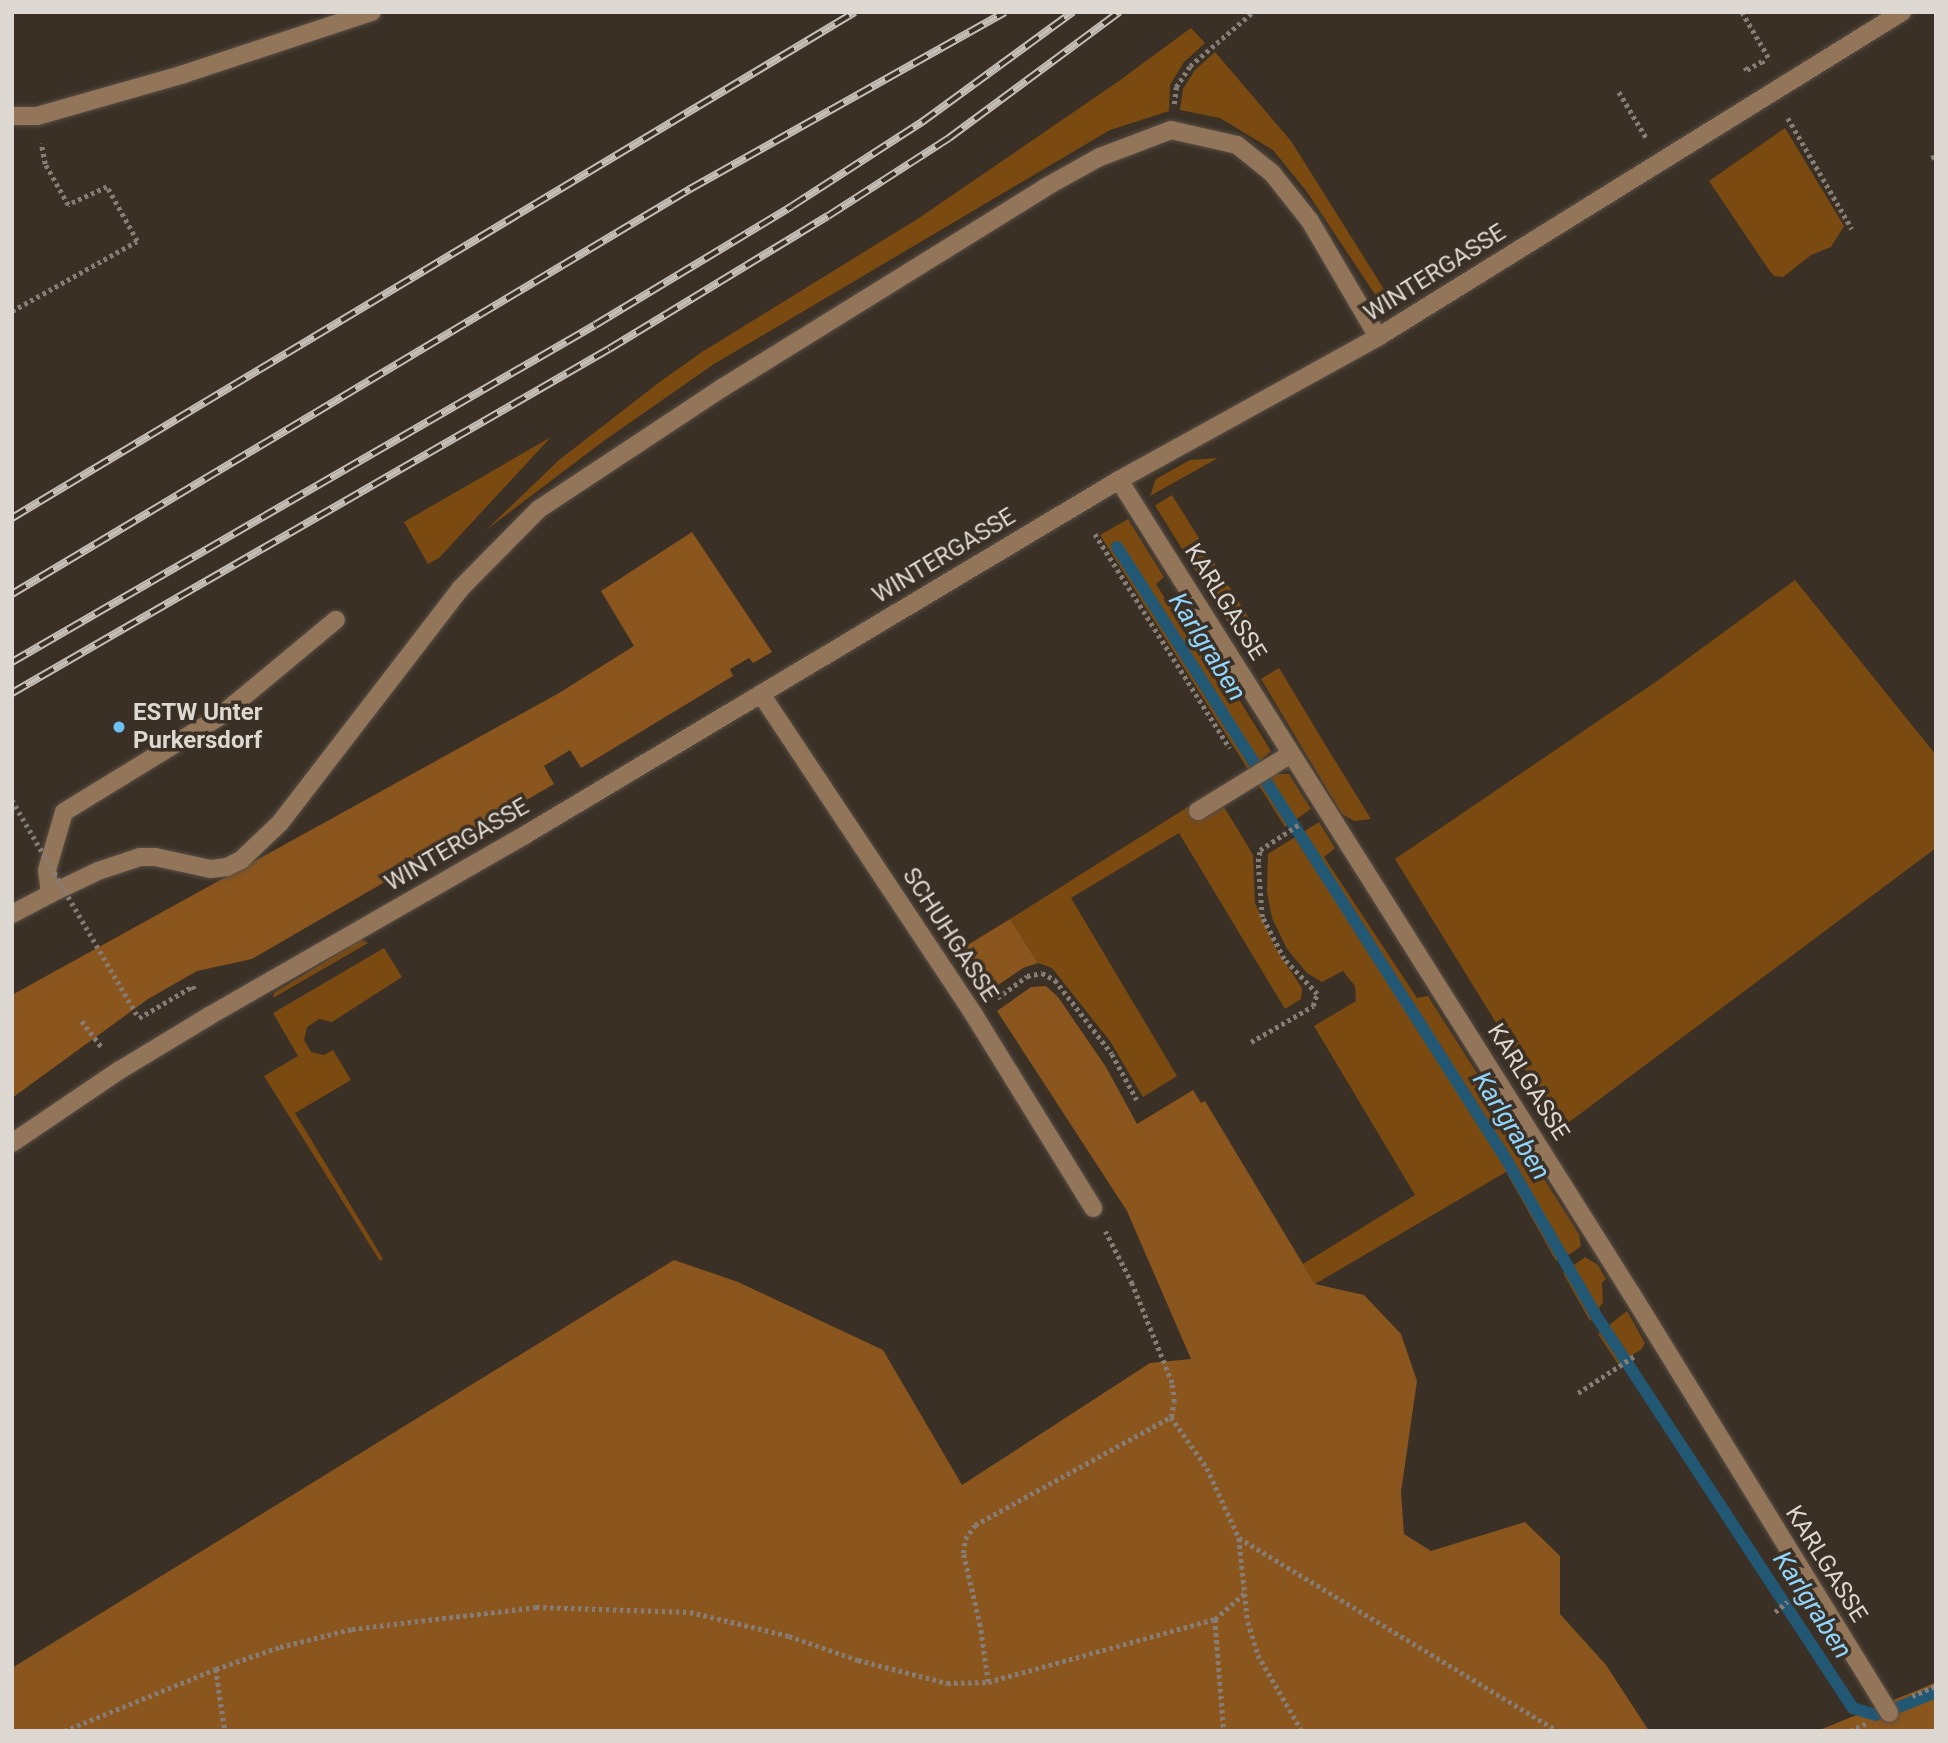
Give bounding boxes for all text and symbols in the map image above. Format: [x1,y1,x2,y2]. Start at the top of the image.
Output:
street label: WINTERGASSE [1359,218,1511,328]
street label: WINTERGASSE [867,502,1021,610]
street label: KARLGASSE [1178,538,1272,666]
water label: Karlgraben [1162,587,1252,707]
place label: ESTW Unter Purkersdorf [133,699,262,755]
marker: ESTW Unter Purkersdorf [111,719,127,735]
street label: WINTERGASSE [380,792,534,898]
street label: SCHUHGASSE [896,863,1004,1007]
street label: KARLGASSE [1481,1018,1575,1146]
water label: Karlgraben [1466,1066,1556,1186]
street label: KARLGASSE [1779,1500,1873,1628]
water label: Karlgraben [1766,1546,1858,1664]

